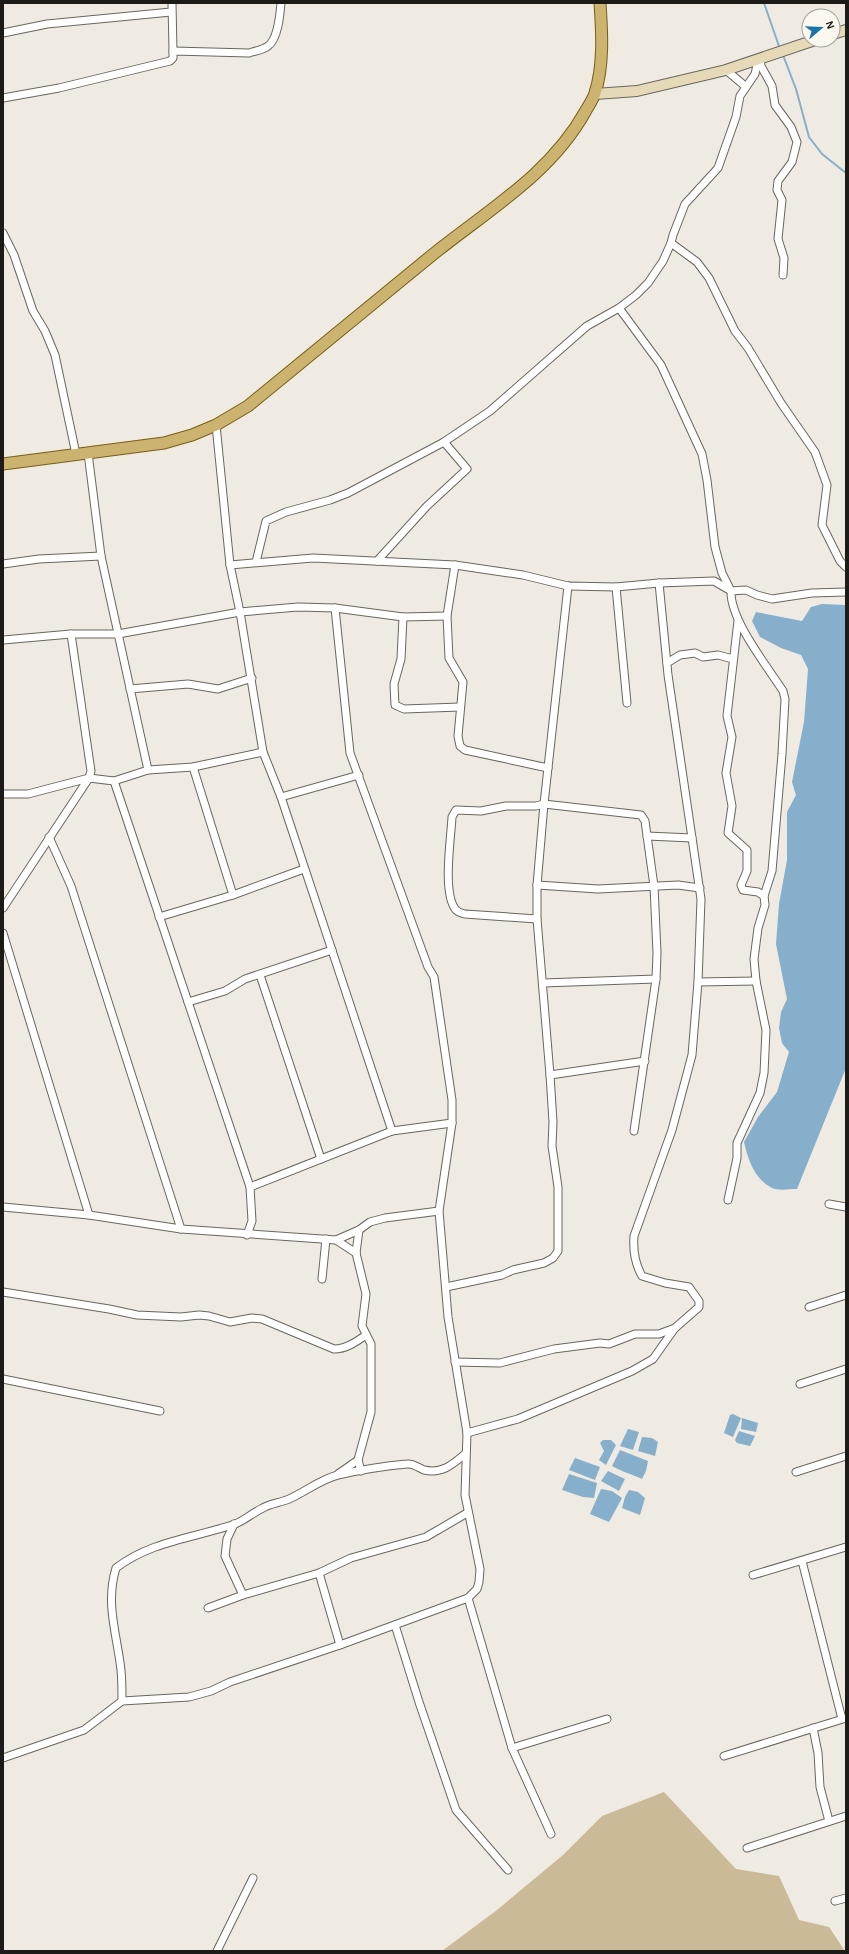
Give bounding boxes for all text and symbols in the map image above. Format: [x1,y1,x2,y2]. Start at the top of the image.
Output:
north arrow [801,8,841,48]
text: N [824,19,836,30]

